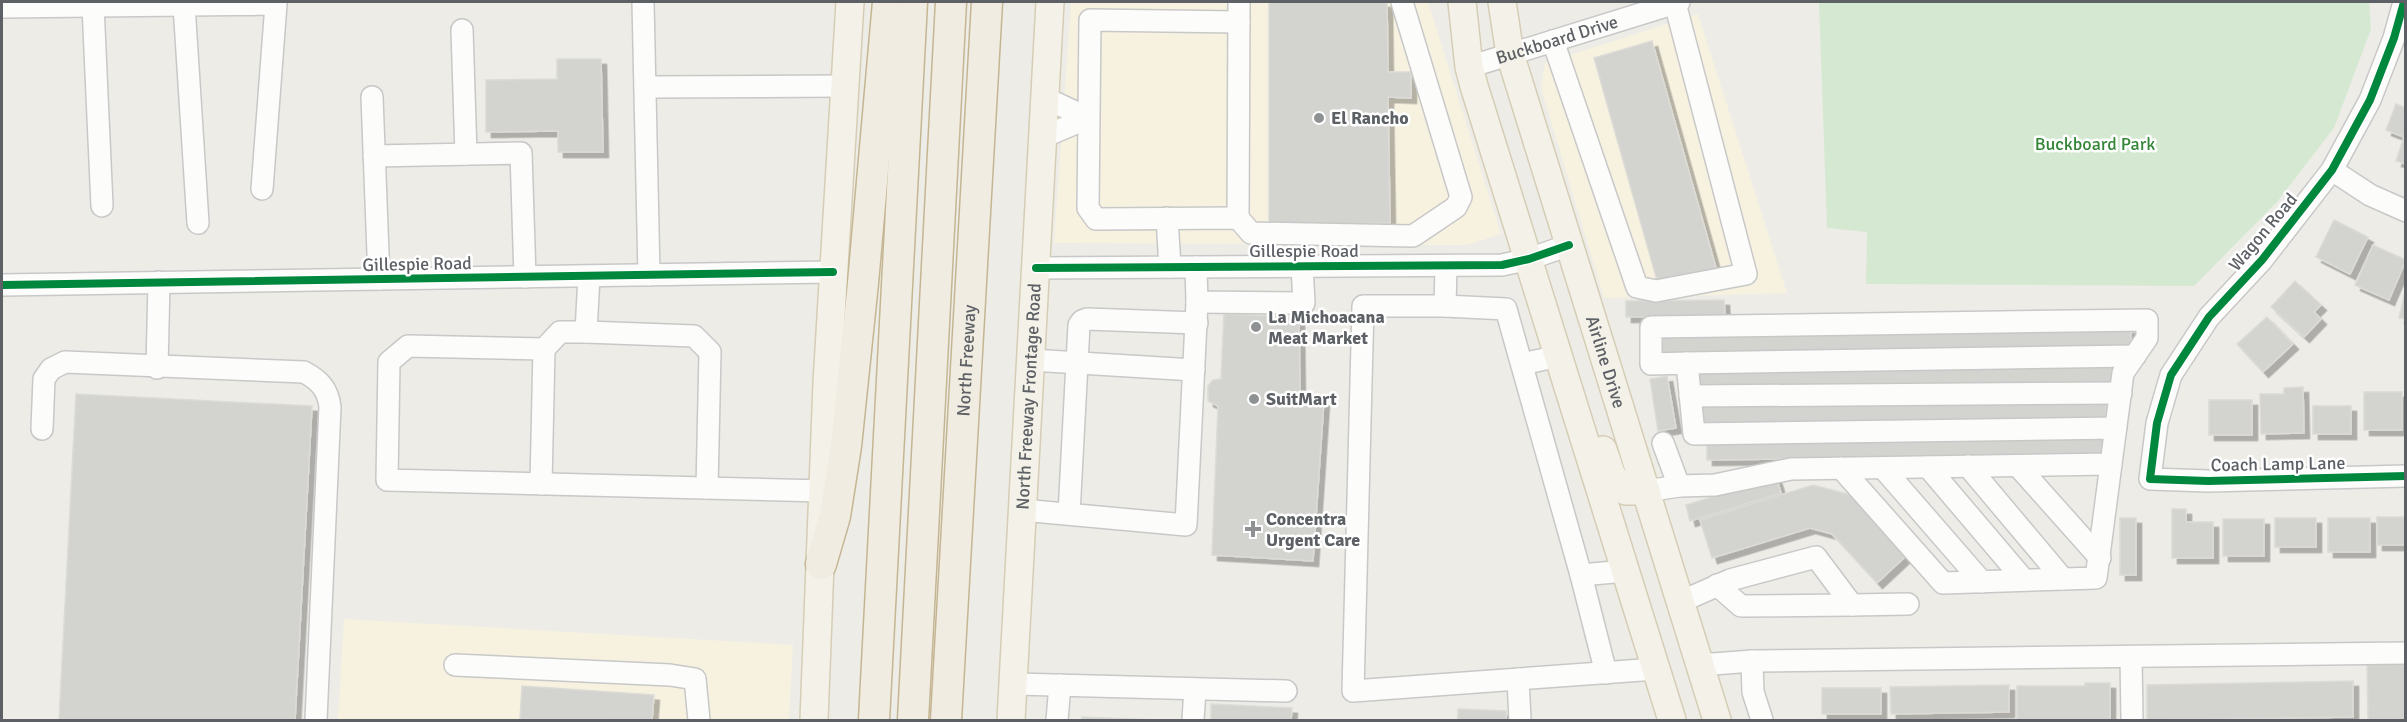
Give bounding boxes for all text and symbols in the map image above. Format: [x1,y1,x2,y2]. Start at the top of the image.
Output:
street label: Buckboard Drive [1493,11,1621,69]
place label: El Rancho [1331,107,1409,129]
marker: El Rancho [1312,111,1326,125]
park label: Buckboard Park [2035,133,2155,155]
street label: Wagon Road [2224,189,2302,275]
street label: Gillespie Road [1249,240,1359,262]
street label: Gillespie Road [362,252,472,276]
street label: North Freeway Frontage Road [1011,283,1046,510]
street label: North Freeway [952,303,981,417]
place label: La Michoacana Meat Market [1268,306,1385,349]
street label: Airline Drive [1581,313,1630,411]
marker: La Michoacana Meat Market [1249,320,1263,334]
place label: SuitMart [1266,388,1337,410]
marker: SuitMart [1247,392,1261,406]
street label: Coach Lamp Lane [2210,452,2346,476]
place label: Concentra Urgent Care [1266,508,1360,551]
marker: Concentra Urgent Care [1244,520,1262,538]

